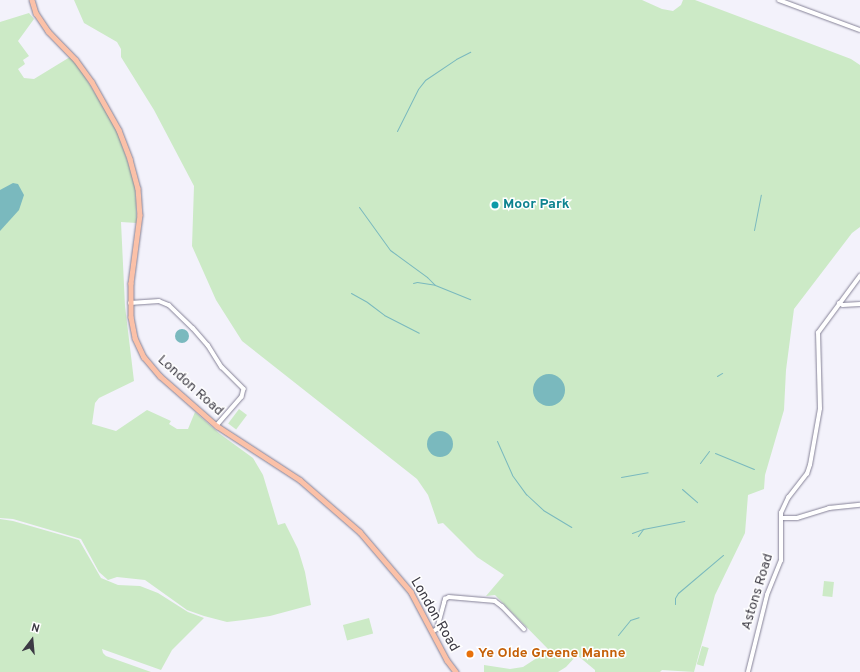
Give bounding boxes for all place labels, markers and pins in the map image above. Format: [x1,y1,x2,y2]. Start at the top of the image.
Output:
place label: Moor Park [503,197,570,213]
marker: Moor Park [490,200,500,210]
place label: Ye Olde Greene Manne [478,646,625,662]
marker: Ye Olde Greene Manne [465,649,475,659]

